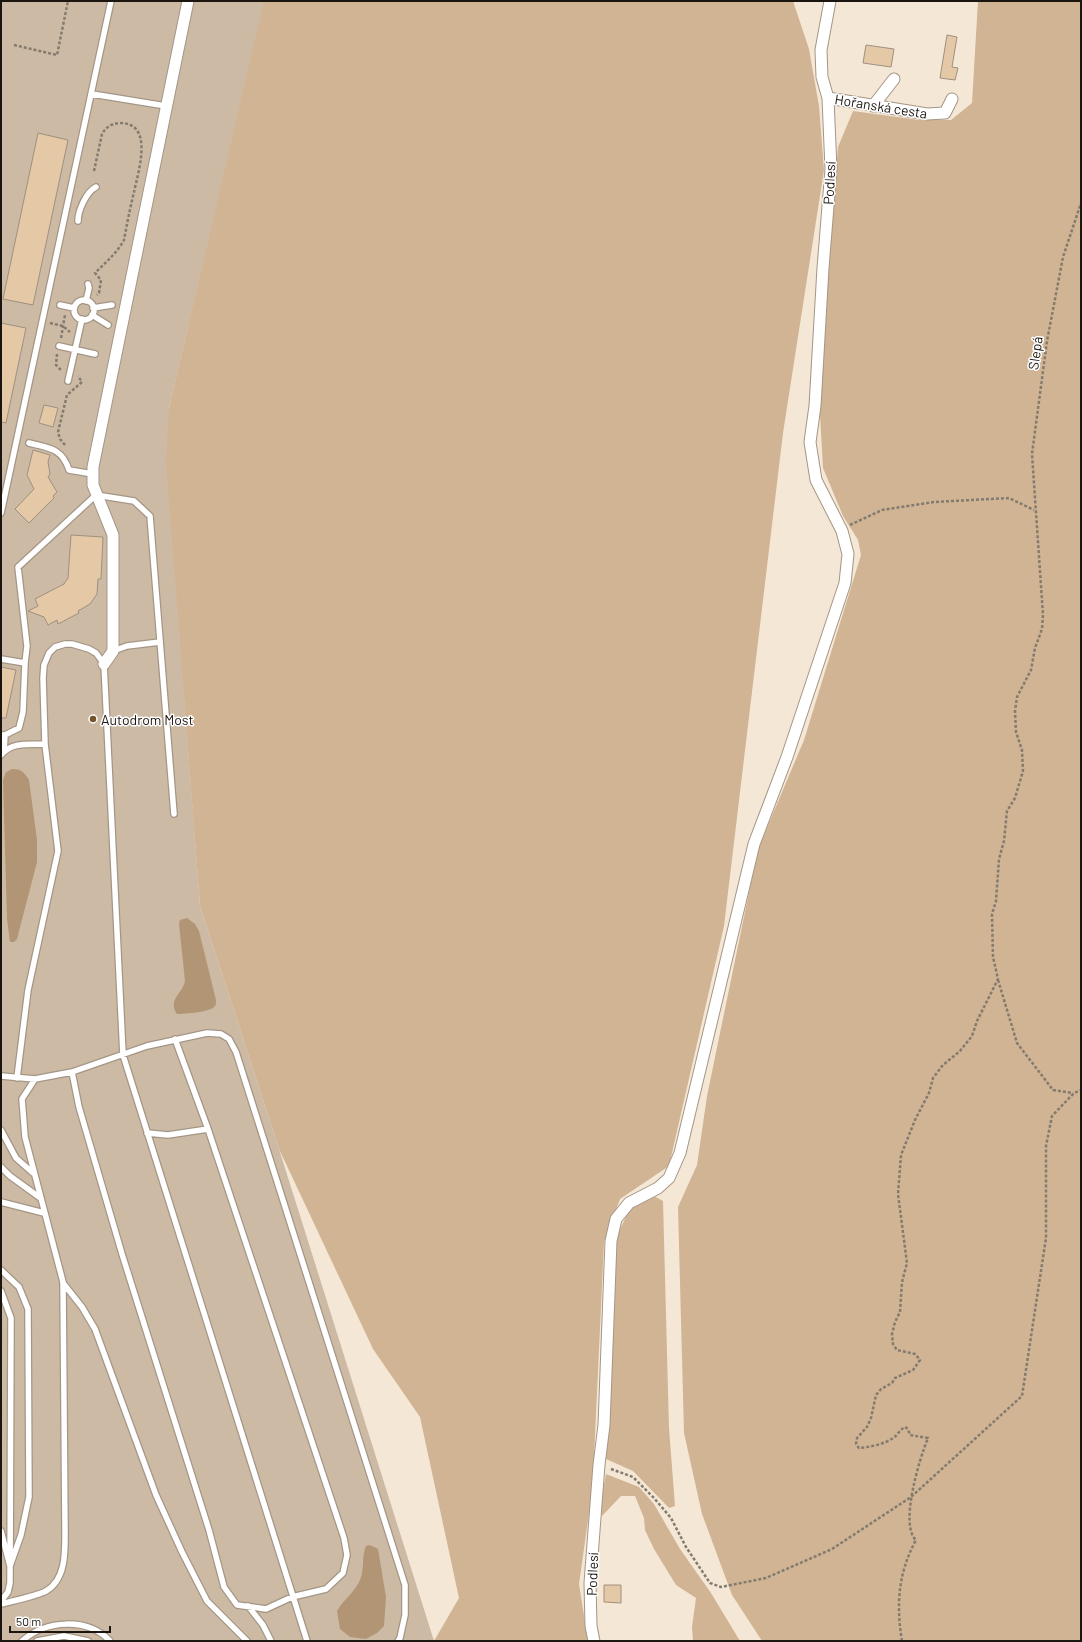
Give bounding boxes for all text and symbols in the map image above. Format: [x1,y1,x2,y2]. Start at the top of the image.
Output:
street label: Hořanská cesta [833,90,929,122]
street label: Podlesí [819,161,839,205]
street label: Slepá [1024,335,1046,371]
place label: Autodrom Most [101,711,194,728]
marker: Autodrom Most [88,714,98,724]
street label: Podlesí [583,1552,601,1596]
scale bar [10,1608,110,1634]
text: 50 m [16,1614,41,1628]

